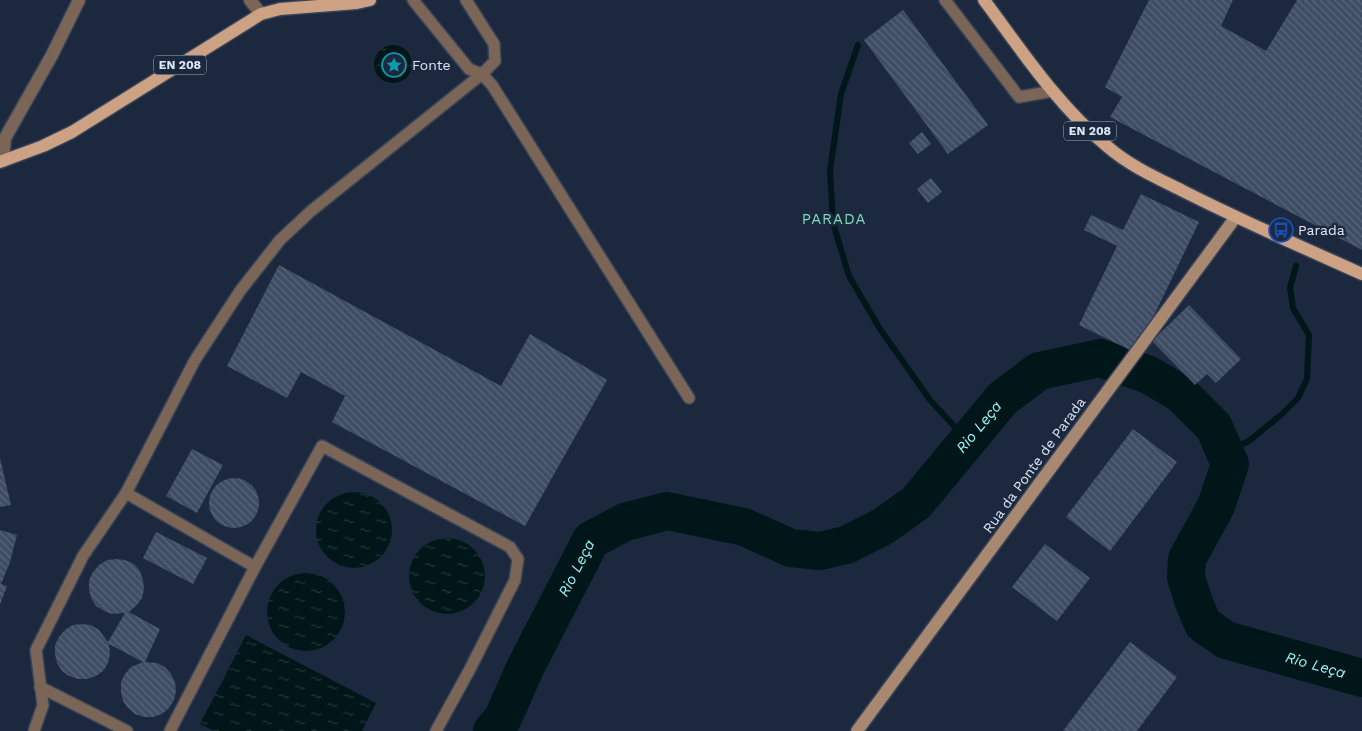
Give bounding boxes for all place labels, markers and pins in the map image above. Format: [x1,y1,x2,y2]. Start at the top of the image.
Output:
place icon: Fonte [381,52,407,78]
place label: Fonte [412,57,451,73]
bus stop icon: Parada [1268,217,1294,243]
place label: Parada [1298,222,1345,238]

